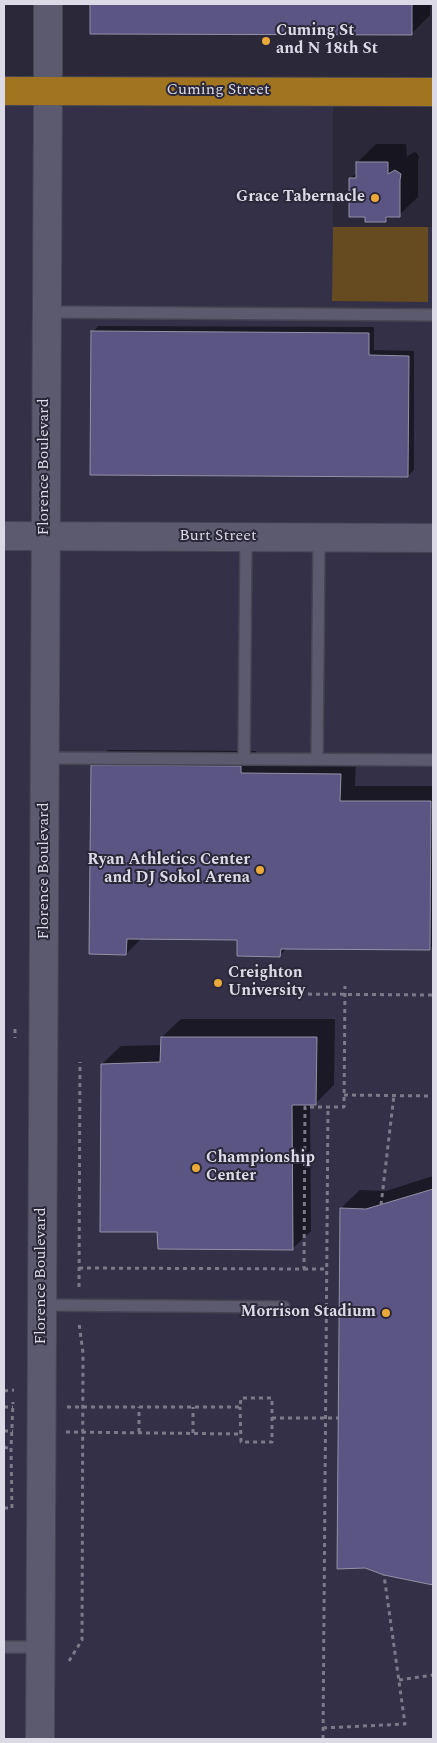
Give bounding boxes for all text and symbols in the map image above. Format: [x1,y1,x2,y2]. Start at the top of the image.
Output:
place label: Cuming St and N 18th St [276,22,378,60]
marker: Cuming St and N 18th St [260,35,272,47]
street label: Cuming Street [166,81,270,101]
place label: Grace Tabernacle [236,188,365,208]
marker: Grace Tabernacle [369,192,381,204]
street label: Florence Boulevard [35,398,55,536]
street label: Burt Street [179,527,257,547]
street label: Florence Boulevard [35,802,55,940]
place label: Ryan Athletics Center and DJ Sokol Arena [87,851,250,889]
marker: Ryan Athletics Center and DJ Sokol Arena [254,864,266,876]
place label: Creighton University [228,964,305,1002]
marker: Creighton University [212,977,224,989]
place label: Championship Center [206,1149,315,1187]
marker: Championship Center [190,1162,202,1174]
street label: Florence Boulevard [32,1207,52,1345]
place label: Morrison Stadium [241,1303,376,1323]
marker: Morrison Stadium [380,1307,392,1319]

